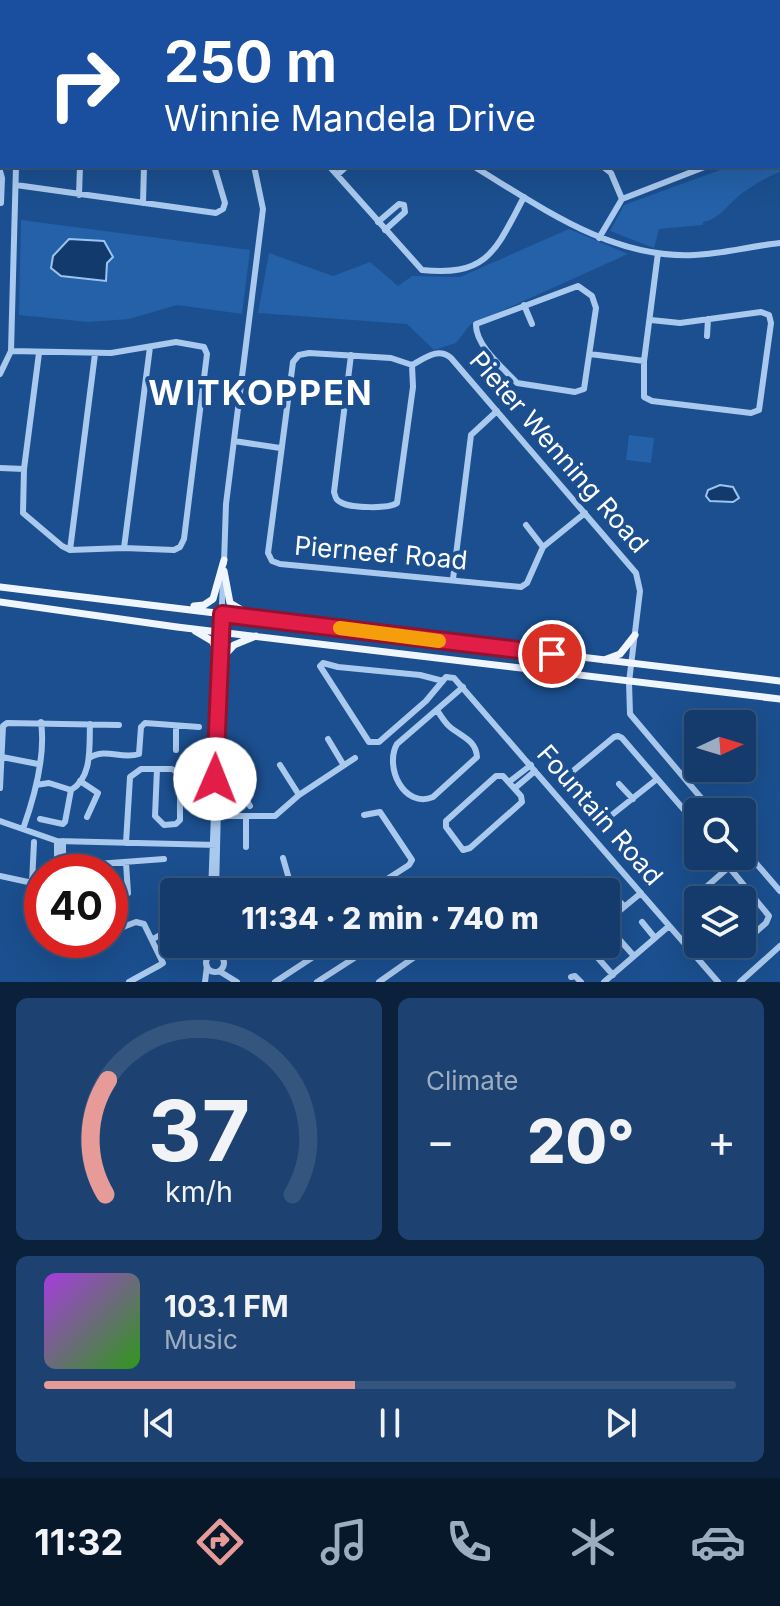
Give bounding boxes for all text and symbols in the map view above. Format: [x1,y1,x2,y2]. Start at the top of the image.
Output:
text: 250 m [164,28,337,96]
icon: right [32,32,136,136]
text: Winnie Mandela Drive [164,96,536,140]
street label: Pieter Wenning Road [464,345,655,559]
district label: WITKOPPEN [148,372,374,413]
street label: Pierneef Road [293,529,469,576]
pin [518,620,586,688]
icon: arrive [530,632,574,676]
north arrow [684,710,756,782]
map controls [684,710,756,958]
position arrow [173,737,257,821]
street label: Fountain Road [531,738,670,891]
button: search [684,798,756,870]
speed limit sign: 40 [24,854,128,958]
button: layers [684,886,756,958]
text: 11:34 · 2 min · 740 m [241,900,539,936]
text: Climate [426,1065,518,1096]
text: 37 [148,1080,250,1181]
text: 20° [527,1105,635,1177]
text: − [426,1114,455,1168]
text: + [707,1114,736,1168]
text: km/h [165,1174,233,1209]
text: 103.1 FM [164,1288,289,1324]
text: Music [164,1324,238,1355]
icon: previous [137,1401,181,1445]
icon: pause [368,1401,412,1445]
icon: next [599,1401,643,1445]
icon: directions [192,1514,248,1570]
icon: music [316,1514,372,1570]
icon: phone [441,1514,497,1570]
icon: climate [565,1514,621,1570]
icon: car [690,1514,746,1570]
text: 11:32 [34,1520,123,1564]

